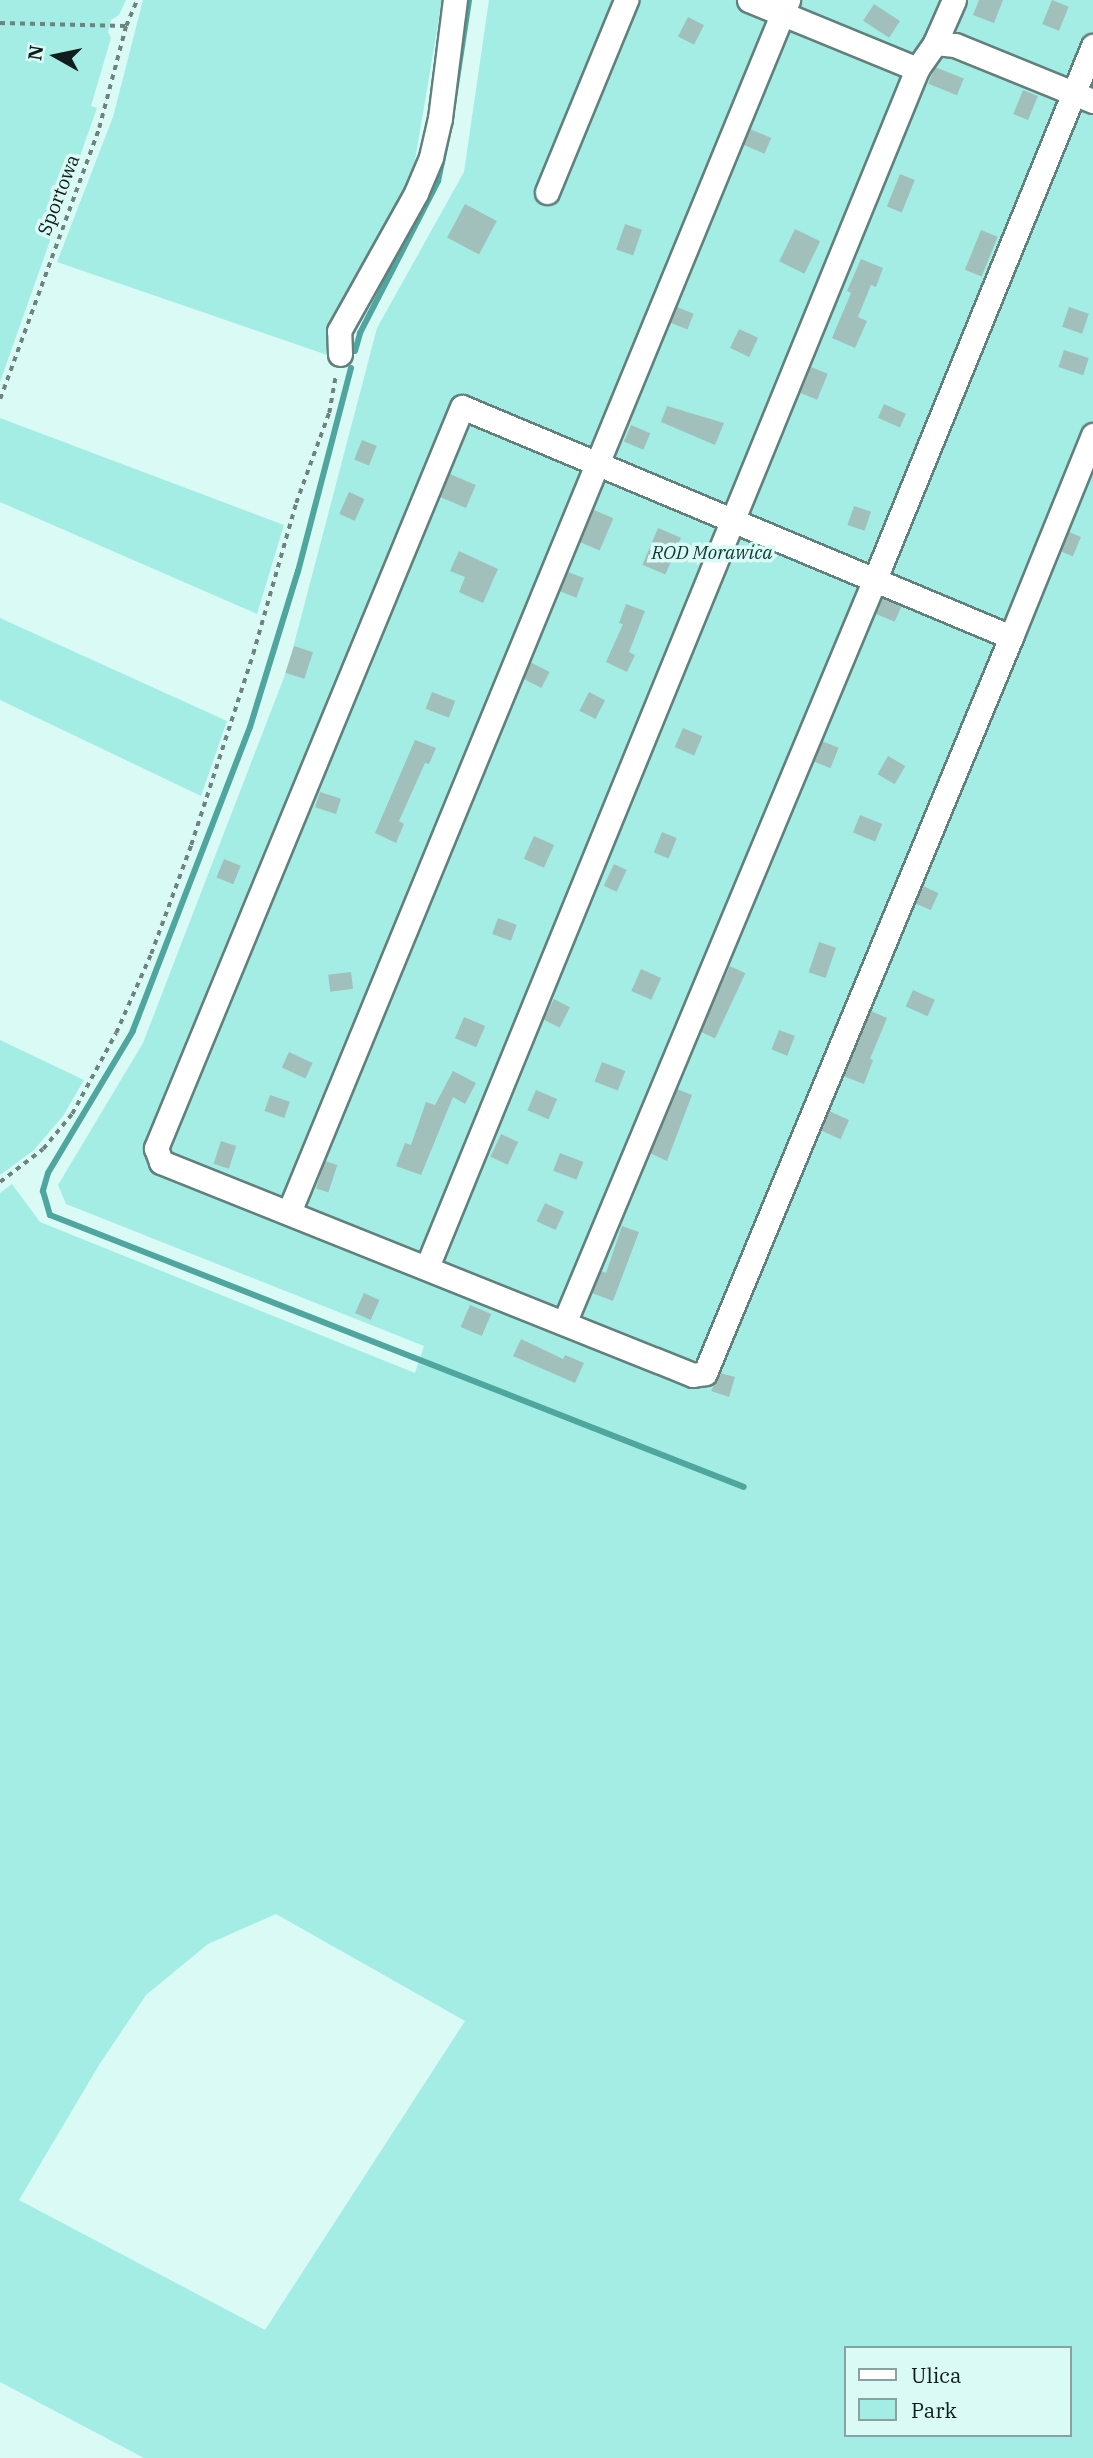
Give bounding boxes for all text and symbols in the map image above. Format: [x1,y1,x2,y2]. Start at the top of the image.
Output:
north arrow [21,21,91,91]
text: N [22,43,48,62]
street label: Sportowa [33,151,85,239]
park label: ROD Morawica [651,542,773,564]
legend [844,2346,1072,2437]
text: Ulica [911,2361,962,2389]
text: Park [911,2396,957,2424]

